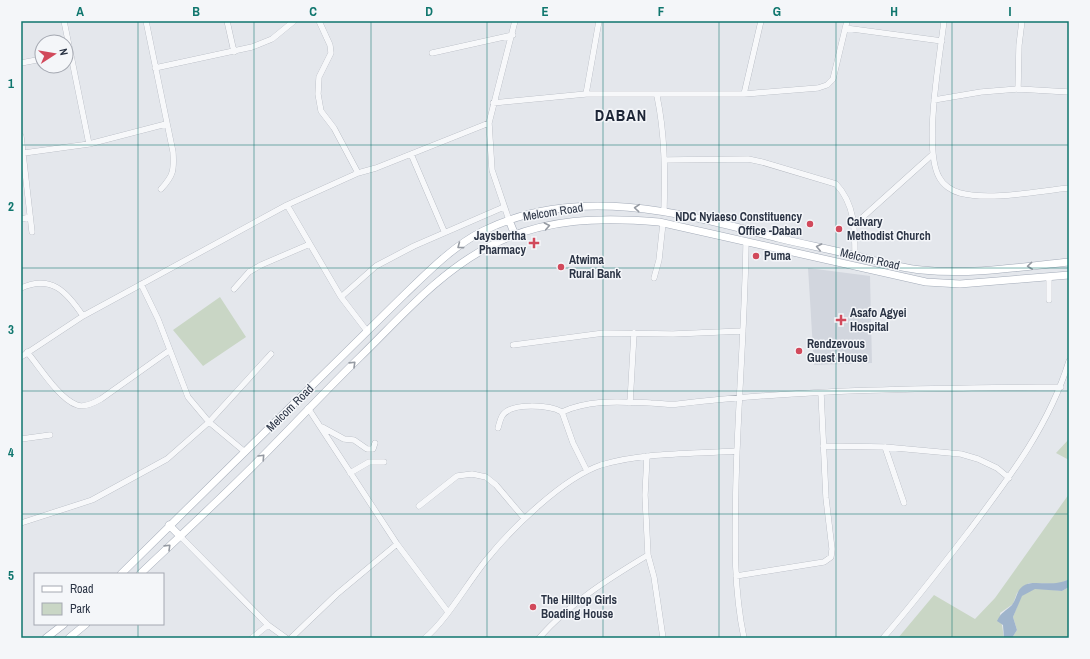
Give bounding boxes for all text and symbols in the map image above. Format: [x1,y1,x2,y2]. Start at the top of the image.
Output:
text: A [76,3,84,20]
text: B [192,3,200,20]
text: C [309,3,317,20]
text: D [425,3,433,20]
text: E [541,3,549,20]
text: F [658,3,665,20]
text: G [773,3,781,20]
text: H [890,3,898,20]
text: I [1009,3,1012,20]
north arrow [34,34,74,74]
text: N [56,47,71,57]
text: 1 [8,75,14,92]
district label: DABAN [595,104,647,126]
text: 2 [8,198,14,215]
street label: Melcom Road [522,199,584,225]
one-way arrow [634,204,641,213]
place label: NDC Nyiaeso Constituency Office -Daban [675,209,803,239]
place label: Calvary Methodist Church [847,214,931,244]
marker: NDC Nyiaeso Constituency Office -Daban [805,219,815,229]
one-way arrow [544,223,550,231]
marker: Calvary Methodist Church [834,224,844,234]
place label: Jaysbertha Pharmacy [474,228,527,258]
marker: Jaysbertha Pharmacy [529,238,539,248]
one-way arrow [457,241,464,248]
one-way arrow [816,244,822,252]
street label: Melcom Road [839,244,901,274]
place label: Puma [764,248,791,264]
marker: Puma [751,251,761,261]
place label: Atwima Rural Bank [569,252,621,282]
marker: Atwima Rural Bank [556,262,566,272]
one-way arrow [1027,262,1033,271]
place label: Asafo Agyei Hospital [850,305,907,335]
marker: Asafo Agyei Hospital [835,314,847,326]
text: 3 [8,321,14,338]
place label: Rendzevous Guest House [807,336,868,366]
marker: Rendzevous Guest House [794,346,804,356]
one-way arrow [348,361,356,369]
street label: Melcom Road [263,381,317,435]
text: 4 [8,444,14,461]
one-way arrow [257,454,265,462]
one-way arrow [163,544,171,552]
text: 5 [8,567,14,584]
legend [34,573,164,625]
text: Road [70,581,94,597]
place label: The Hilltop Girls Boading House [541,592,618,622]
text: Park [70,601,90,617]
marker: The Hilltop Girls Boading House [528,602,538,612]

